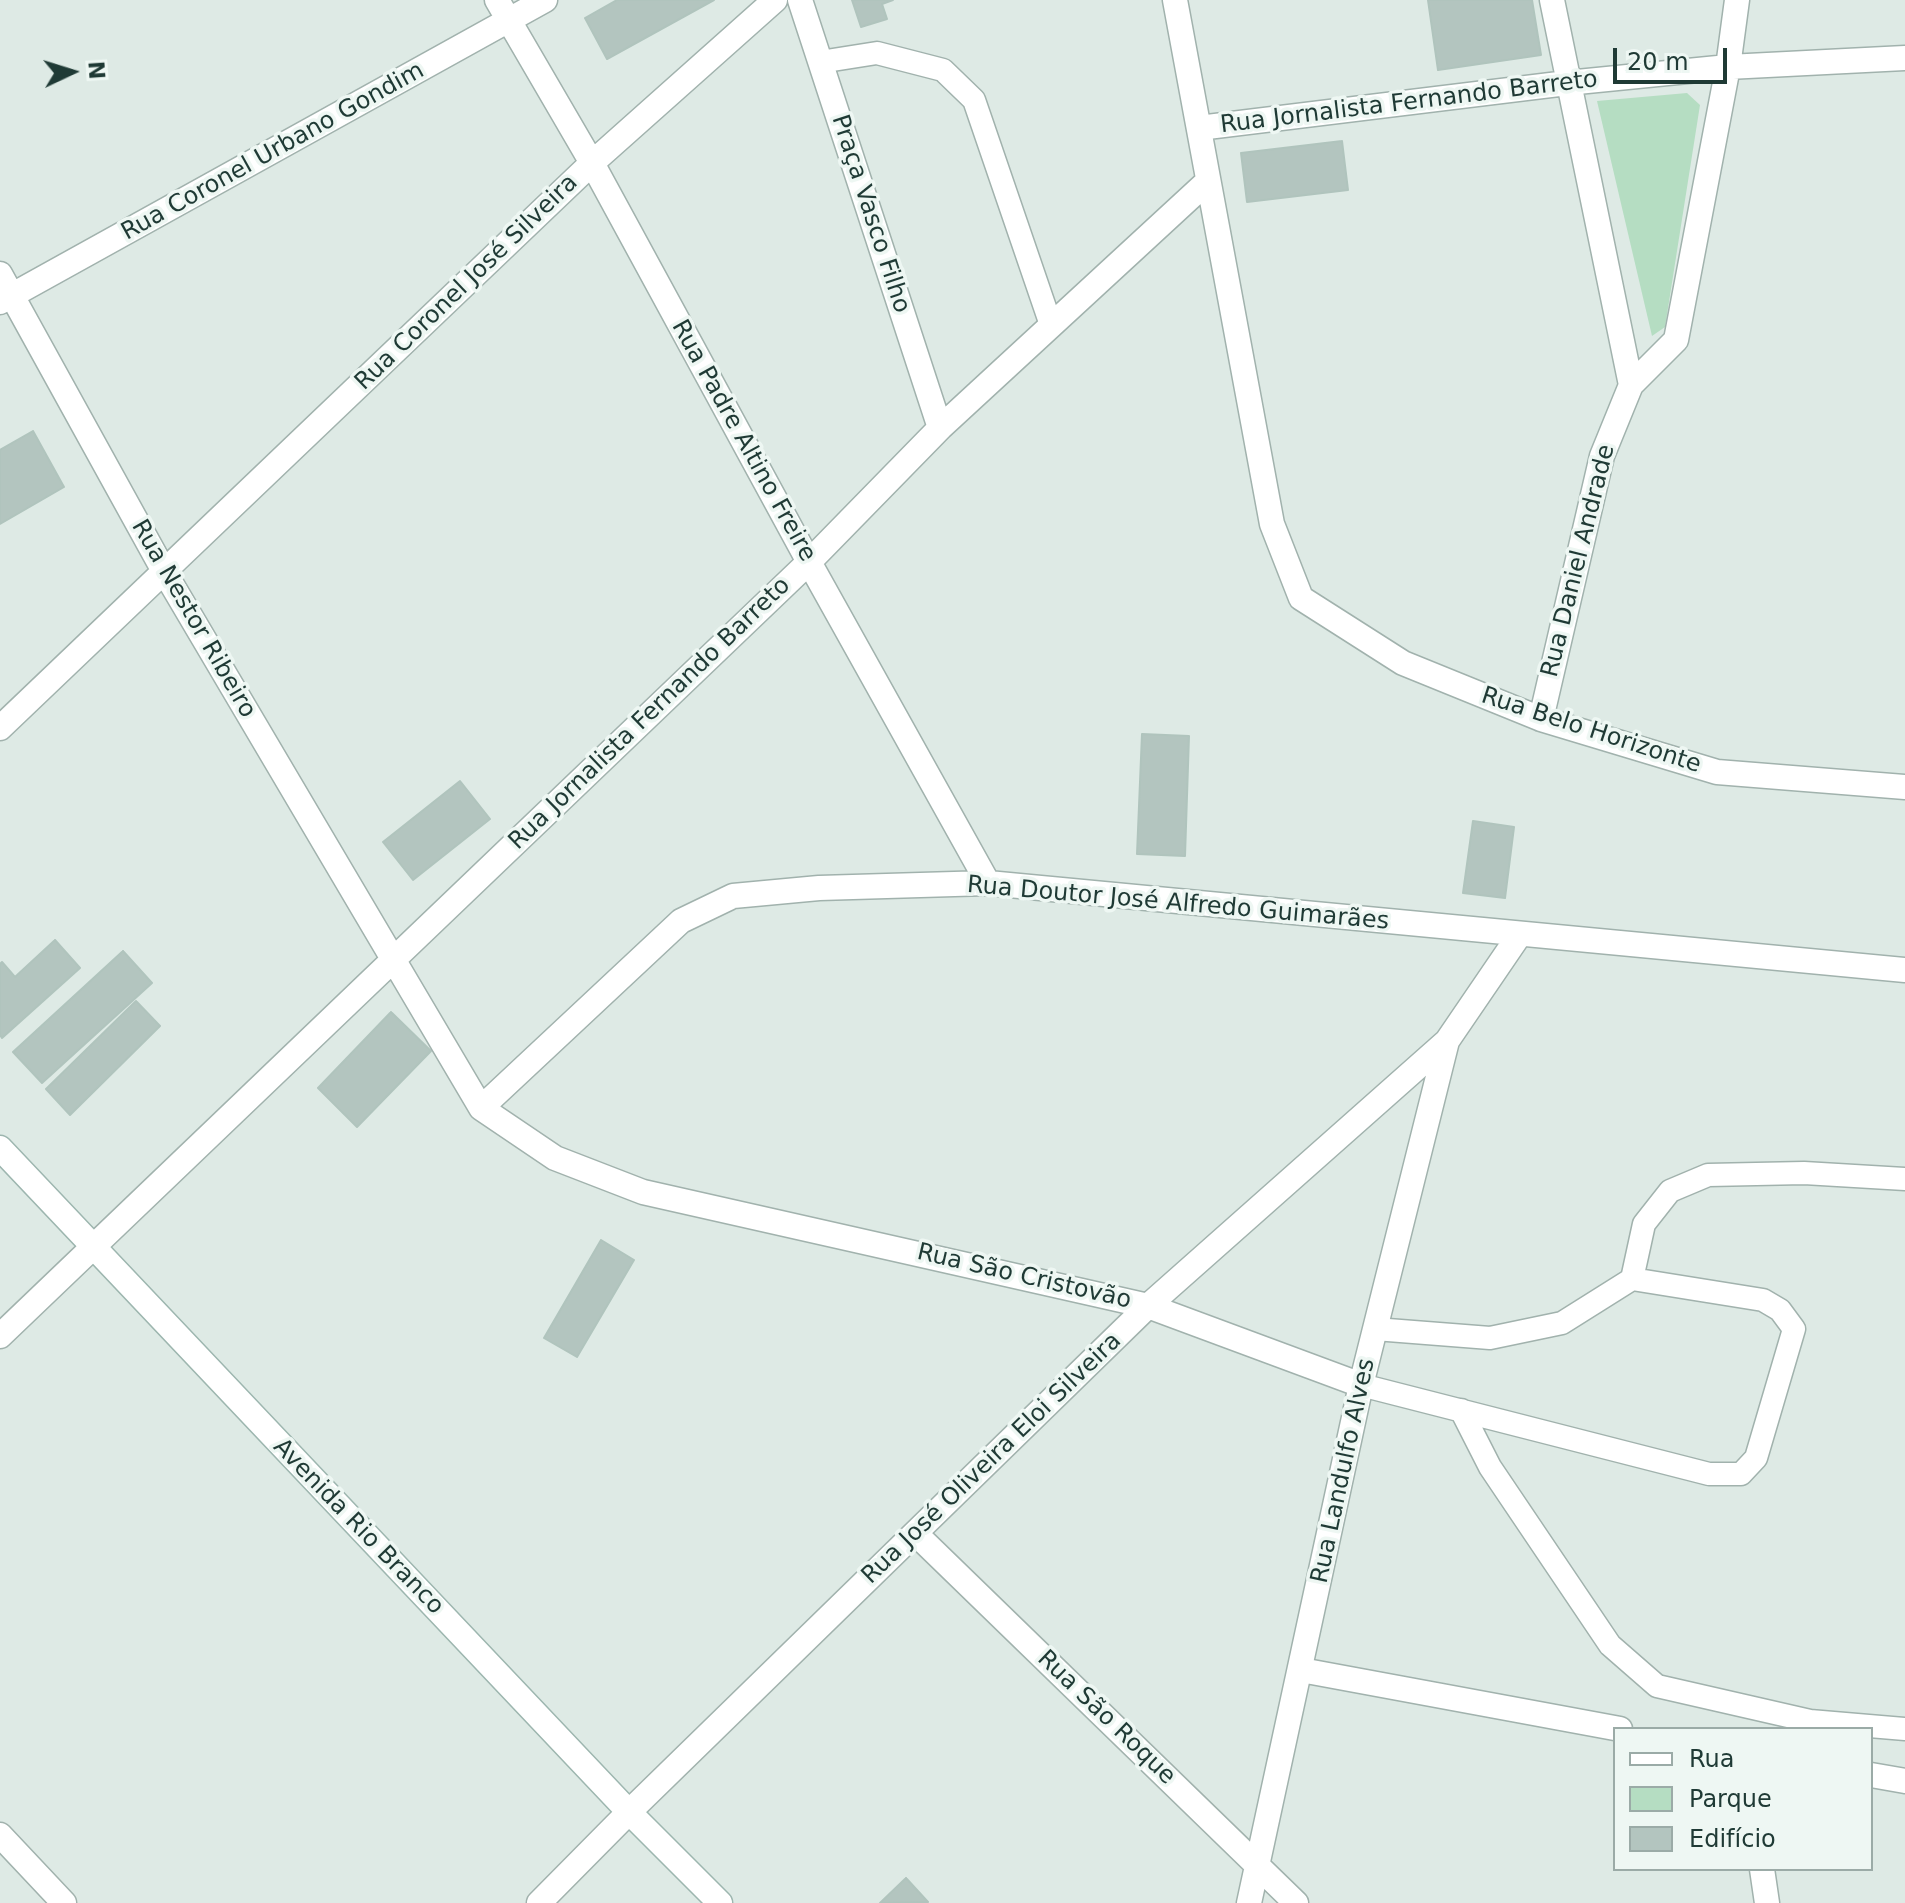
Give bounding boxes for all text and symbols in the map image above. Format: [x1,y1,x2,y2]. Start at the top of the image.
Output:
north arrow [32,32,112,112]
scale bar [1617,32,1731,82]
text: 20 m [1627,48,1689,76]
street label: Rua Coronel Urbano Gondim [117,57,429,247]
text: N [83,60,110,80]
street label: Rua Jornalista Fernando Barreto [1219,66,1599,140]
street label: Praça Vasco Filho [824,111,916,317]
street label: Rua Coronel José Silveira [350,169,584,397]
street label: Rua Padre Altino Freire [665,315,821,567]
street label: Rua Daniel Andrade [1536,442,1622,680]
street label: Rua Nestor Ribeiro [125,515,261,723]
street label: Rua Jornalista Fernando Barreto [503,572,797,856]
street label: Rua Belo Horizonte [1478,682,1704,780]
street label: Rua Doutor José Alfredo Guimarães [966,871,1390,937]
street label: Rua São Cristovão [914,1238,1134,1316]
street label: Rua José Oliveira Eloi Silveira [856,1327,1128,1591]
street label: Rua Landulfo Alves [1306,1356,1382,1586]
street label: Avenida Rio Branco [267,1433,449,1621]
street label: Rua São Roque [1031,1645,1181,1791]
legend [1613,1727,1873,1871]
text: Rua [1689,1745,1735,1773]
text: Parque [1689,1785,1772,1813]
text: Edifício [1689,1825,1776,1853]

